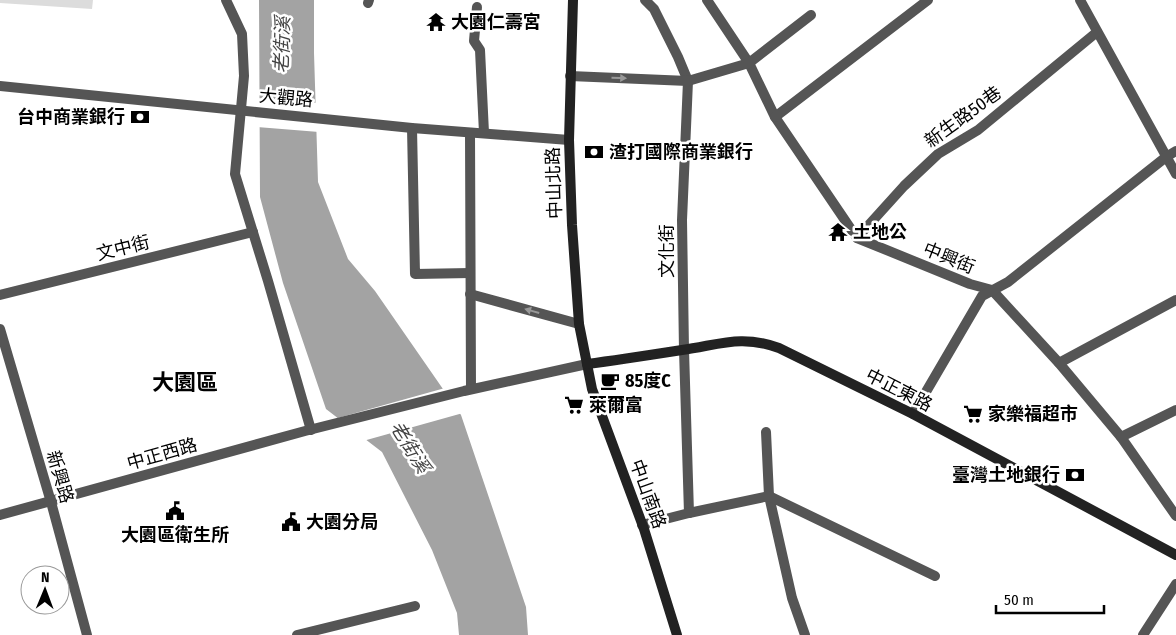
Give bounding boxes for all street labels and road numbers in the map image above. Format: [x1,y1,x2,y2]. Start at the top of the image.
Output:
street label: 新生路50巷 [920,82,1006,152]
street label: 大觀路 [258,85,314,111]
street label: 中山北路 [542,147,566,219]
street label: 文化街 [656,224,678,278]
street label: 文中街 [94,231,152,265]
street label: 中興街 [920,238,978,278]
street label: 中正東路 [862,364,936,416]
street label: 中正西路 [124,434,200,474]
street label: 新興路 [42,448,78,506]
street label: 中山南路 [625,456,671,532]

